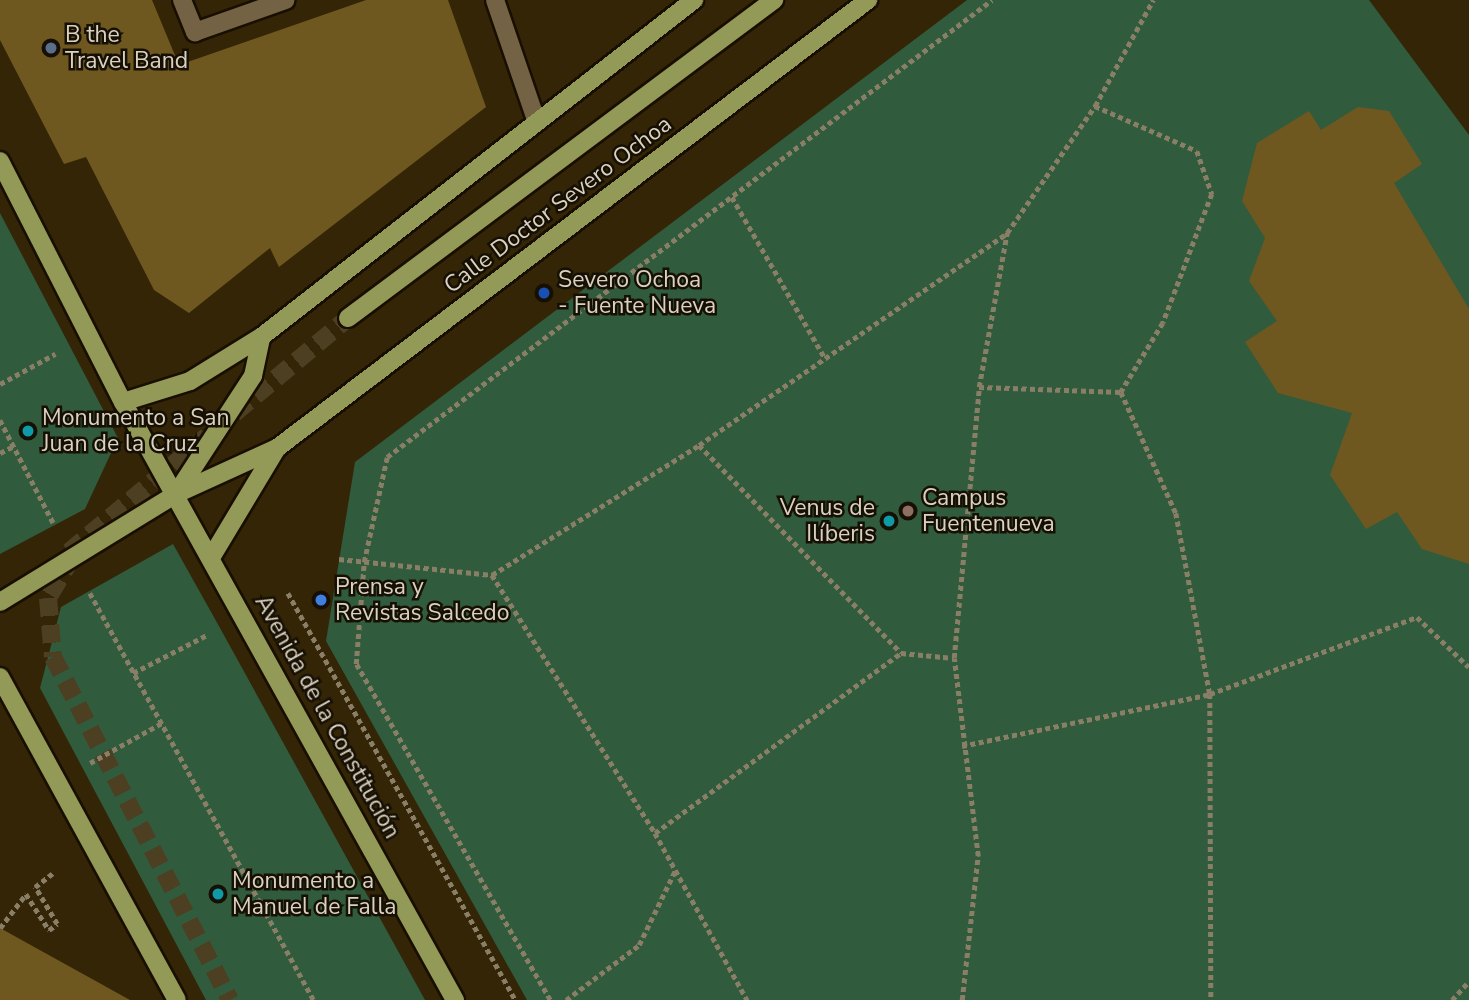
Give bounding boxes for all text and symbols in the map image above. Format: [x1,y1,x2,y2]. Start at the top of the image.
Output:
place label: B the Travel Band [65,21,188,75]
marker: B the Travel Band [43,40,59,56]
street label: Calle Doctor Severo Ochoa [439,110,677,300]
place label: Severo Ochoa - Fuente Nueva [558,266,716,320]
marker: Severo Ochoa - Fuente Nueva [536,285,552,301]
place label: Monumento a San Juan de la Cruz [42,404,230,458]
marker: Monumento a San Juan de la Cruz [20,423,36,439]
place label: Campus Fuentenueva [922,484,1055,538]
place label: Venus de Ilíberis [780,494,875,548]
marker: Campus Fuentenueva [900,503,916,519]
marker: Venus de Ilíberis [881,513,897,529]
place label: Prensa y Revistas Salcedo [335,573,509,627]
street label: Avenida de la Constitución [248,590,406,844]
marker: Prensa y Revistas Salcedo [313,592,329,608]
place label: Monumento a Manuel de Falla [232,867,396,921]
marker: Monumento a Manuel de Falla [210,886,226,902]

